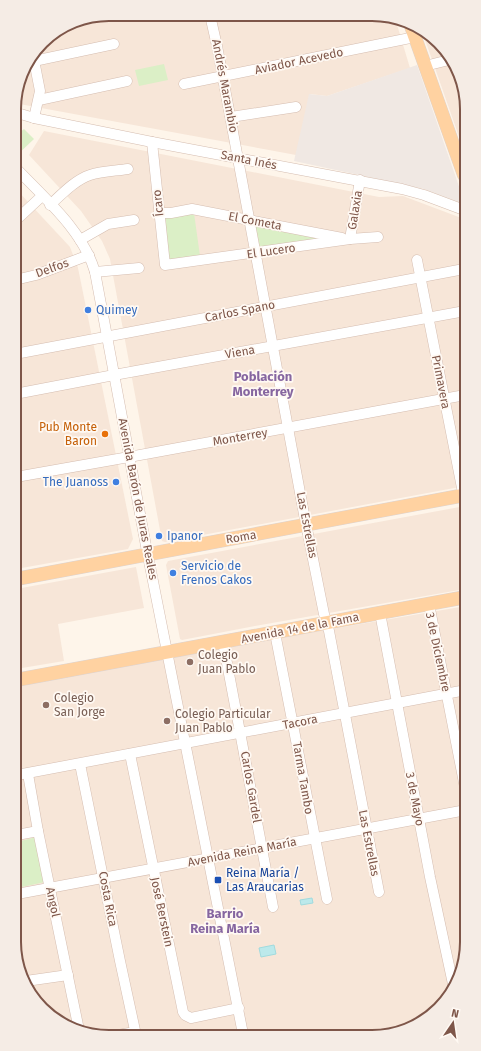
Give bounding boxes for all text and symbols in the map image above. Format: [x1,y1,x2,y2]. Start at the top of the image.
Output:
street label: Andrés Marambio [209,38,241,134]
street label: Aviador Acevedo [253,45,345,77]
street label: Santa Inés [220,148,279,172]
street label: Ícaro [149,189,166,217]
street label: Galaxia [345,189,365,231]
street label: El Cometa [227,209,283,233]
street label: El Lucero [246,241,296,261]
street label: Delfos [33,255,71,280]
street label: Carlos Spano [204,297,276,325]
place label: Quimey [96,303,137,317]
marker: Quimey [83,305,93,315]
street label: Viena [224,342,256,362]
street label: Primavera [429,354,453,410]
district label: Población Monterrey [232,369,294,399]
street label: Avenida Barón de Juras Reales [115,417,161,581]
place label: Pub Monte Baron [39,420,97,448]
street label: Monterrey [212,425,269,449]
marker: Pub Monte Baron [100,429,110,439]
place label: The Juanoss [43,475,108,489]
marker: The Juanoss [111,477,121,487]
street label: Las Estrellas [294,491,320,560]
street label: Roma [225,527,257,547]
place label: Ipanor [167,529,203,543]
marker: Ipanor [154,531,164,541]
place label: Servicio de Frenos Cakos [181,559,252,587]
marker: Servicio de Frenos Cakos [168,568,178,578]
street label: Avenida 14 de la Fama [240,610,360,646]
street label: 3 de Diciembre [423,611,453,693]
place label: Colegio Juan Pablo [198,648,256,676]
marker: Colegio Juan Pablo [185,657,195,667]
place label: Colegio San Jorge [54,691,105,719]
marker: Colegio San Jorge [41,700,51,710]
place label: Colegio Particular Juan Pablo [175,707,271,735]
street label: Tacora [281,712,319,732]
marker: Colegio Particular Juan Pablo [162,716,172,726]
street label: Tarma Tambo [290,741,316,815]
street label: Carlos Gardel [238,750,264,824]
street label: 3 de Mayo [403,771,427,827]
street label: Las Estrellas [356,809,382,878]
street label: Avenida Reina María [186,835,298,869]
place label: Reina María / Las Araucarias [226,866,304,894]
street label: Costa Rica [96,870,120,928]
marker: Reina María / Las Araucarias [213,875,223,885]
street label: José Berstein [148,876,176,948]
street label: Angol [43,886,63,919]
district label: Barrio Reina María [190,906,260,936]
north arrow [433,1003,473,1043]
text: N [450,1007,460,1021]

